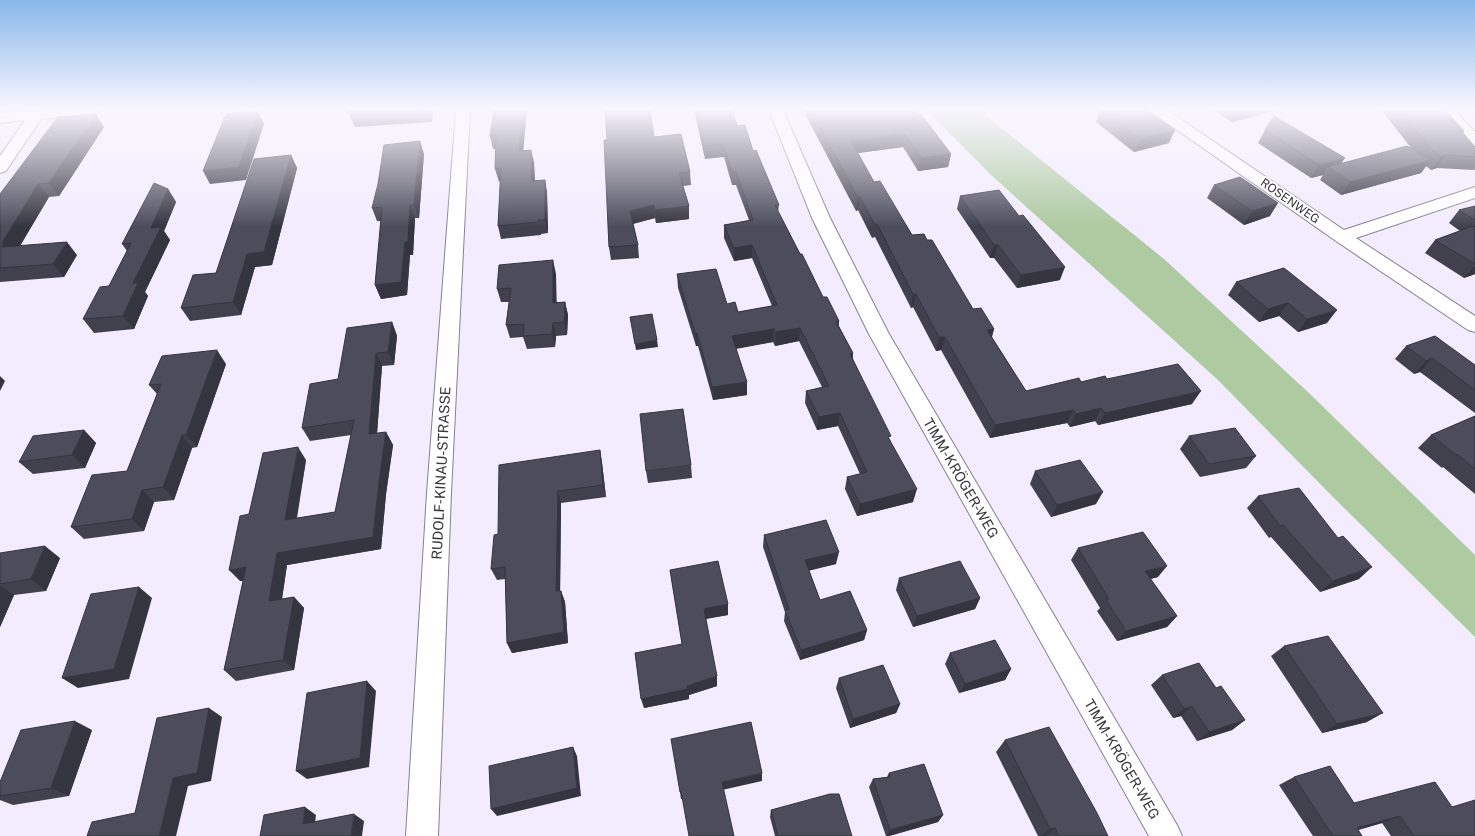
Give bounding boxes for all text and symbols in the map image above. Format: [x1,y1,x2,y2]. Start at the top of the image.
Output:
street label: ROSENWEG [1258,175,1322,227]
street label: RUDOLF-KINAU-STRASSE [428,386,454,560]
street label: TIMM-KRÖGER-WEG [920,414,1004,541]
street label: TIMM-KRÖGER-WEG [1081,695,1165,822]

